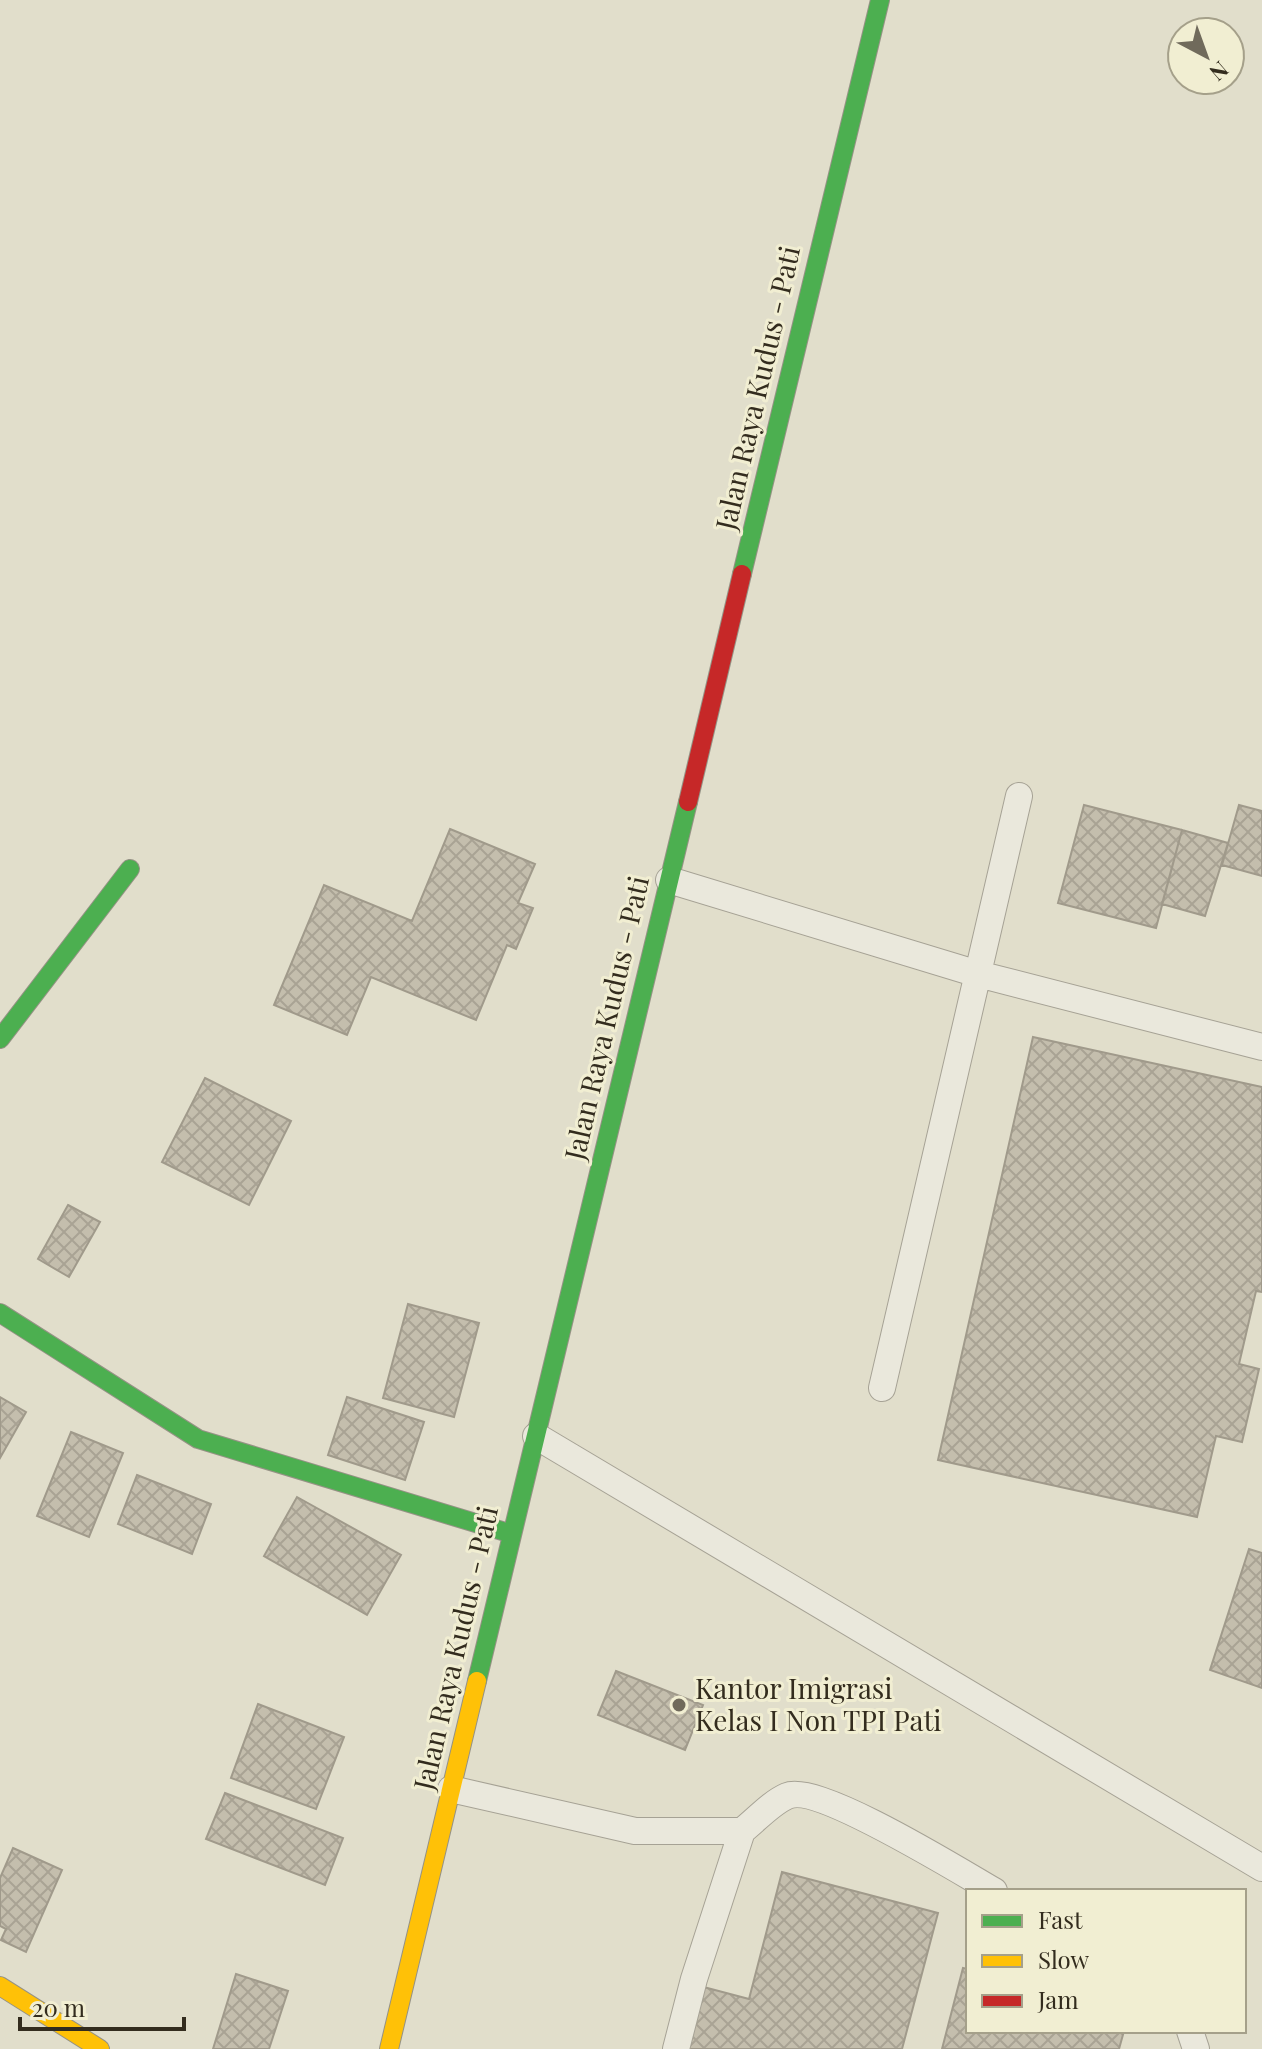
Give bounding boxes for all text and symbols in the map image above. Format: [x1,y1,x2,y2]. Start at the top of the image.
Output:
north arrow [1166,16,1246,96]
text: N [1204,55,1236,88]
street label: Jalan Raya Kudus - Pati [706,242,807,534]
street label: Jalan Raya Kudus - Pati [555,872,656,1164]
street label: Jalan Raya Kudus - Pati [404,1502,505,1794]
place label: Kantor Imigrasi Kelas I Non TPI Pati [695,1669,942,1738]
marker: Kantor Imigrasi Kelas I Non TPI Pati [670,1696,688,1714]
legend [966,1889,1246,2033]
text: Fast [1038,1903,1083,1935]
text: Slow [1038,1943,1090,1975]
scale bar [20,1981,184,2031]
text: Jam [1037,1983,1079,2015]
text: 20 m [32,1991,85,2023]

